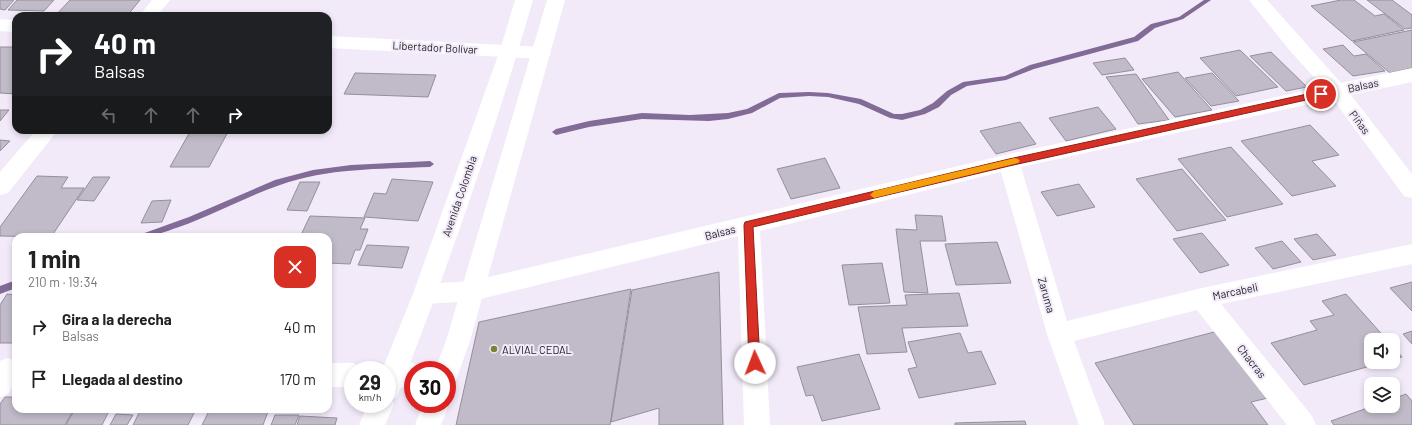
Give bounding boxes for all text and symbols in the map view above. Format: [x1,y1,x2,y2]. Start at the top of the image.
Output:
text: 40 m [94,26,156,60]
icon: right [28,28,80,80]
street label: Libertador Bolívar [392,38,478,56]
text: Balsas [94,60,145,82]
street label: Balsas [1346,75,1380,95]
pin [1304,77,1338,111]
icon: arrive [1310,83,1332,105]
icon: left [98,104,120,126]
icon: ahead [140,104,162,126]
icon: ahead [182,104,204,126]
icon: right [224,104,246,126]
street label: Piñas [1347,108,1373,136]
street label: Avenida Colombia [439,154,479,238]
street label: Balsas [703,222,737,242]
text: 1 min [28,244,81,273]
button: close [274,246,316,288]
text: 210 m · 19:34 [28,274,98,290]
street label: Zaruma [1036,276,1058,314]
street label: Marcabeli [1211,280,1259,302]
text: Gira a la derecha [62,310,172,328]
icon: right [28,316,50,338]
text: 40 m [284,318,316,336]
text: Balsas [62,328,99,344]
map controls [1364,333,1400,413]
button: sound [1364,333,1400,369]
position arrow [734,342,776,384]
street label: Chacras [1235,342,1269,380]
place label: ALVIAL CEDAL [502,343,572,356]
marker: ALVIAL CEDAL [489,344,499,354]
speed limit sign: 30 [404,361,456,413]
icon: arrive [28,368,50,390]
text: Llegada al destino [62,370,183,388]
text: 170 m [280,370,316,388]
text: 29 [359,370,381,394]
button: layers [1364,377,1400,413]
text: km/h [359,391,381,403]

